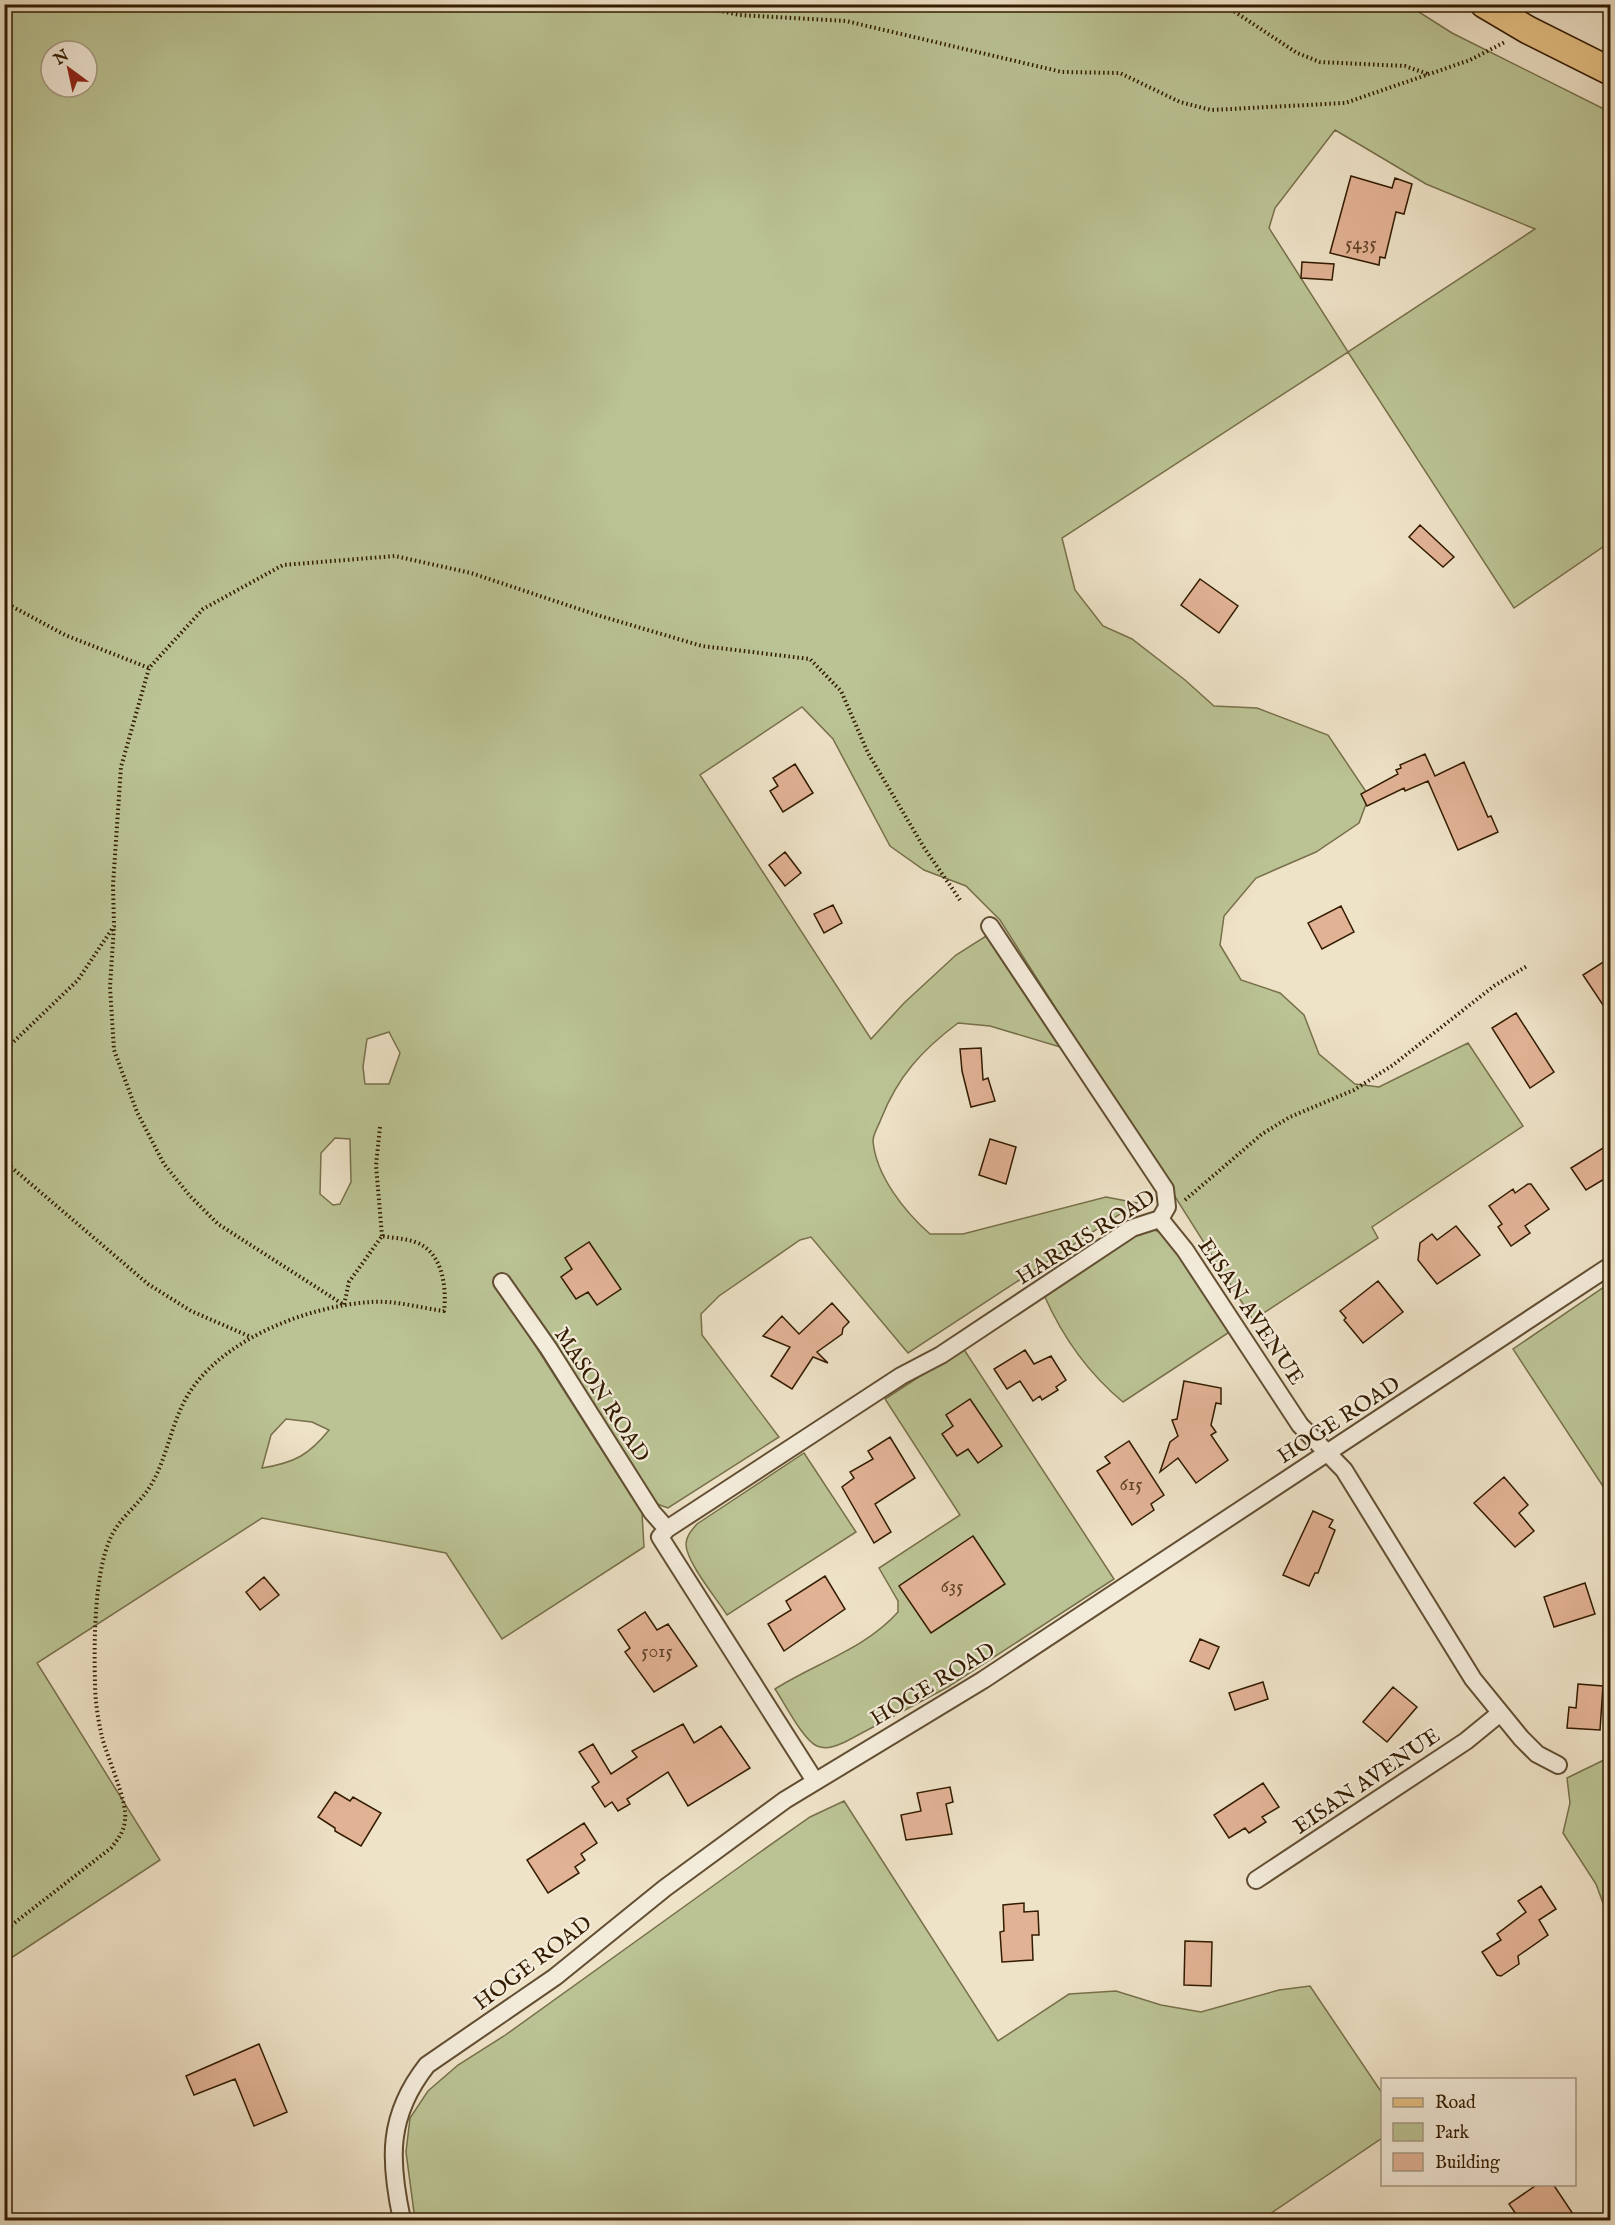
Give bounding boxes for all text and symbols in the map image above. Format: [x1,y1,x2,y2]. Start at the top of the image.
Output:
north arrow [39,39,99,99]
text: N [50,46,73,71]
house number: 5435 [1345,231,1377,256]
street label: HARRIS ROAD [1011,1184,1161,1292]
street label: EISAN AVENUE [1191,1233,1310,1391]
street label: MASON ROAD [547,1322,655,1468]
street label: HOGE ROAD [1272,1371,1406,1471]
house number: 615 [1119,1472,1143,1497]
house number: 635 [940,1574,964,1599]
street label: HOGE ROAD [865,1636,1001,1733]
house number: 5015 [641,1639,673,1664]
street label: EISAN AVENUE [1288,1722,1446,1841]
street label: HOGE ROAD [468,1910,598,2017]
legend [1381,2078,1576,2186]
text: Road [1435,2092,1476,2115]
text: Park [1435,2122,1470,2145]
text: Building [1435,2152,1500,2175]

